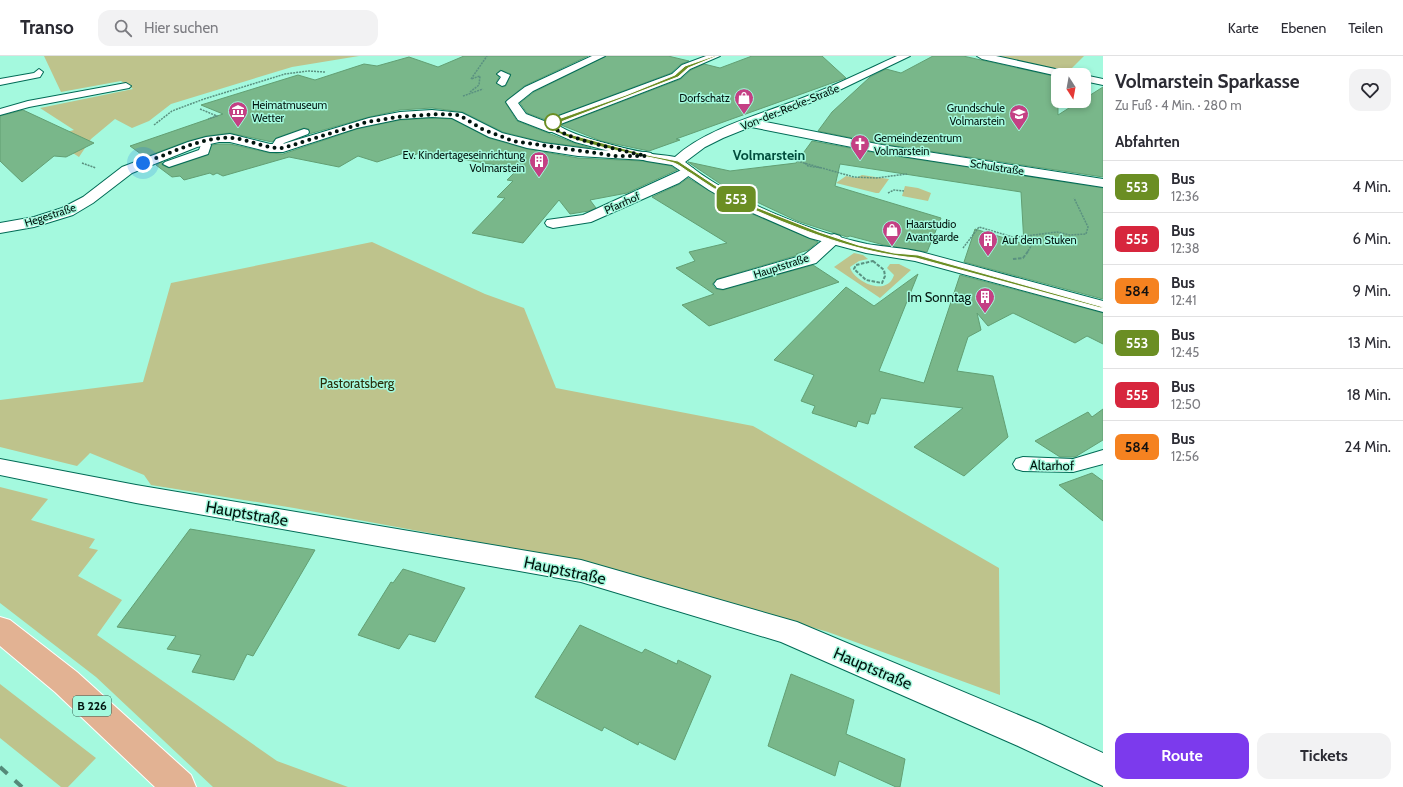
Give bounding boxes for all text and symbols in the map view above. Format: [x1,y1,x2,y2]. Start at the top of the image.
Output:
search box [98,10,378,46]
text: Transo [20,16,74,39]
icon: search [112,17,134,39]
text: Hier suchen [144,19,218,37]
text: Karte [1228,19,1259,37]
text: Ebenen [1281,19,1326,37]
text: Teilen [1348,19,1383,37]
north arrow [1051,68,1091,108]
map controls [1051,68,1091,108]
button: heart [1349,69,1391,111]
text: Volmarstein Sparkasse [1115,70,1300,93]
street label: Von-der-Recke-Straße [739,81,842,133]
shop icon: Dorfschatz [733,87,755,115]
place label: Dorfschatz [679,91,730,105]
text: Zu Fuß · 4 Min. · 280 m [1115,97,1242,113]
place label: Heimatmuseum Wetter [252,98,327,125]
museum icon: Heimatmuseum Wetter [227,100,249,128]
place label: Grundschule Volmarstein [947,101,1005,128]
school or university icon: Grundschule Volmarstein [1008,103,1030,131]
unlabelled marker [544,113,562,131]
place label: Gemeindezentrum Volmarstein [874,131,962,158]
church icon: Gemeindezentrum Volmarstein [849,133,871,161]
text: Abfahrten [1115,133,1180,151]
district label: Volmarstein [733,146,805,164]
place label: Ev. Kindertageseinrichtung Volmarstein [402,148,526,175]
building icon: Ev. Kindertageseinrichtung Volmarstein [528,150,550,178]
your location [133,153,153,173]
street label: Schulstraße [969,156,1025,178]
text: Bus [1171,170,1195,188]
text: 553 [1126,178,1148,196]
text: 4 Min. [1352,178,1391,196]
line badge: 553 [713,186,759,212]
text: 12:36 [1171,188,1199,204]
street label: Pfarrhof [602,189,642,217]
text: 553 [725,190,747,208]
street label: Hegestraße [23,200,78,230]
place label: Haarstudio Avantgarde [906,217,959,244]
shop icon: Haarstudio Avantgarde [881,219,903,247]
text: Bus [1171,222,1195,240]
building icon: Auf dem Stuken [977,229,999,257]
text: 555 [1126,230,1148,248]
text: 6 Min. [1352,230,1391,248]
place label: Auf dem Stuken [1002,233,1077,247]
text: 12:38 [1171,240,1200,256]
street label: Hauptstraße [752,250,811,282]
text: Bus [1171,274,1195,292]
text: 584 [1125,282,1149,300]
text: 9 Min. [1352,282,1391,300]
building icon: Im Sonntag [974,286,996,314]
place label: Im Sonntag [907,289,972,305]
text: 12:41 [1171,292,1197,308]
text: Bus [1171,326,1195,344]
text: 553 [1126,334,1148,352]
text: 13 Min. [1348,334,1391,352]
text: 12:45 [1171,344,1199,360]
park label: Pastoratsberg [320,375,395,391]
text: Bus [1171,378,1195,396]
text: 555 [1126,386,1148,404]
text: 18 Min. [1347,386,1391,404]
text: 12:50 [1171,396,1201,412]
text: Bus [1171,430,1195,448]
text: 584 [1125,438,1149,456]
text: 24 Min. [1344,438,1391,456]
text: 12:56 [1171,448,1199,464]
street label: Altarhof [1030,457,1075,473]
street label: Hauptstraße [204,497,290,530]
street label: Hauptstraße [522,553,608,588]
street label: Hauptstraße [831,643,915,693]
road number: B 226 [73,696,111,716]
button: Route [1115,733,1249,779]
button: Tickets [1257,733,1391,779]

